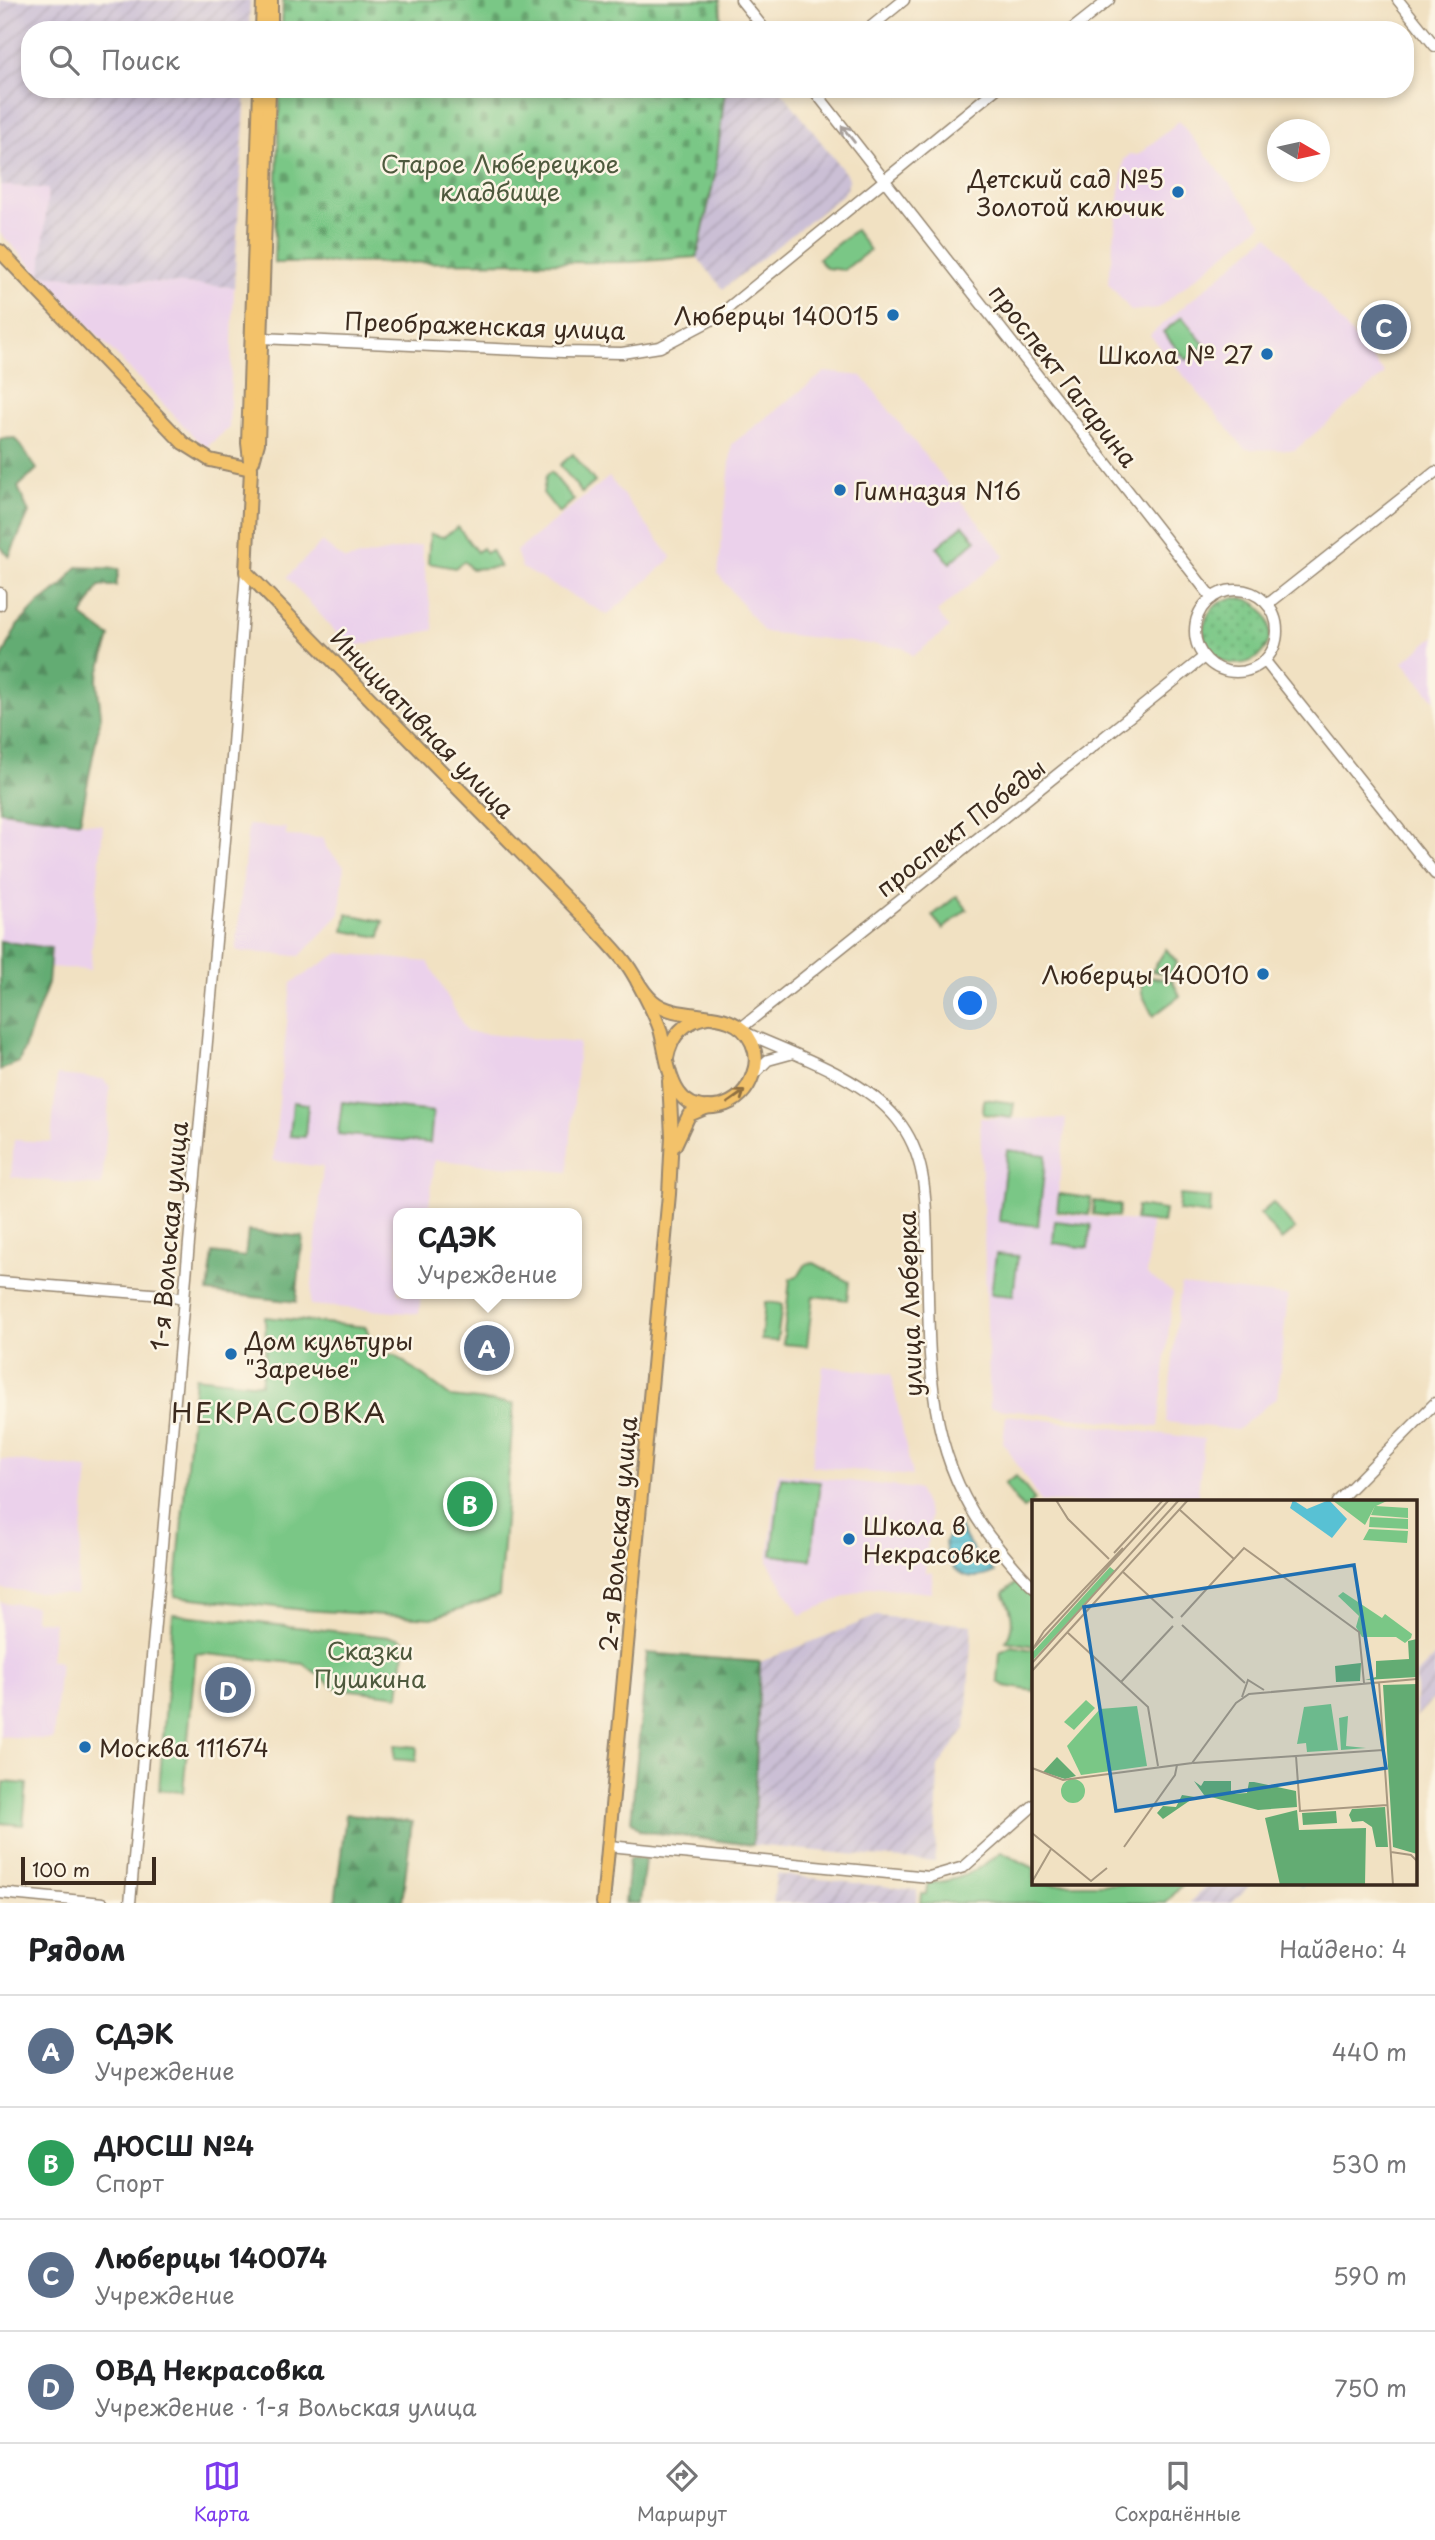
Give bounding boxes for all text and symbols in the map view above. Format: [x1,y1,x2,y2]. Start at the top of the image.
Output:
search box [21,21,1414,98]
text: Поиск [101,40,180,79]
icon: search [45,41,83,79]
north arrow [1267,119,1330,182]
one-way arrow [840,125,856,143]
park label: Старое Люберецкое кладбище [381,145,619,209]
place label: Детский сад №5 Золотой ключик [967,160,1165,224]
marker: Детский сад №5 Золотой ключик [1170,184,1186,200]
street label: проспект Гагарина [981,276,1147,474]
place label: Люберцы 140015 [674,297,879,333]
pin: C [1361,301,1407,353]
street label: Преображенская улица [344,302,626,348]
marker: Люберцы 140015 [885,307,901,323]
place label: Школа № 27 [1098,336,1253,372]
marker: Школа № 27 [1259,346,1275,362]
place label: Гимназия N16 [854,472,1021,508]
marker: Гимназия N16 [832,482,848,498]
street label: Инициативная улица [323,620,523,826]
street label: проспект Победы [867,749,1053,905]
place label: Люберцы 140010 [1042,956,1249,992]
marker: Люберцы 140010 [1255,966,1271,982]
your location [953,986,987,1020]
one-way arrow [726,1090,745,1104]
street label: 1-я Вольская улица [140,1120,196,1352]
popup [393,1208,582,1299]
street label: улица Люберка [888,1210,930,1398]
text: СДЭК [418,1217,496,1256]
text: Учреждение [418,1256,557,1291]
place label: Дом культуры "Заречье" [244,1322,413,1386]
pin: A [464,1322,510,1374]
marker: Дом культуры "Заречье" [223,1346,239,1362]
district label: НЕКРАСОВКА [171,1390,387,1433]
street label: 2-я Вольская улица [589,1415,645,1653]
pin: B [447,1478,493,1530]
inset map [1032,1500,1418,1885]
place label: Школа в Некрасовке [863,1507,1001,1571]
marker: Школа в Некрасовке [841,1531,857,1547]
park label: Сказки Пушкина [314,1632,426,1696]
pin: D [205,1664,251,1716]
place label: Москва 111674 [99,1729,269,1765]
marker: Москва 111674 [77,1739,93,1755]
scale bar [21,1854,156,1886]
text: 100 m [32,1855,90,1883]
text: Рядом [28,1926,126,1971]
text: Найдено: 4 [1279,1931,1407,1966]
text: СДЭК [95,2014,174,2053]
text: A [42,2034,60,2069]
text: 440 m [1332,2034,1407,2069]
text: Учреждение [95,2053,235,2088]
text: ДЮСШ №4 [95,2126,254,2165]
text: B [43,2146,59,2181]
text: 530 m [1331,2146,1407,2181]
text: Спорт [95,2165,164,2200]
text: Люберцы 140074 [95,2238,327,2277]
text: C [42,2258,60,2293]
text: 590 m [1333,2258,1407,2293]
text: Учреждение [95,2277,235,2312]
text: ОВД Некрасовка [95,2350,325,2389]
text: D [42,2370,60,2405]
text: 750 m [1334,2370,1407,2405]
text: Учреждение · 1-я Вольская улица [95,2389,476,2424]
tab: Карта [194,2457,250,2527]
tab: Маршрут [637,2457,727,2527]
tab: Сохранённые [1114,2457,1241,2527]

